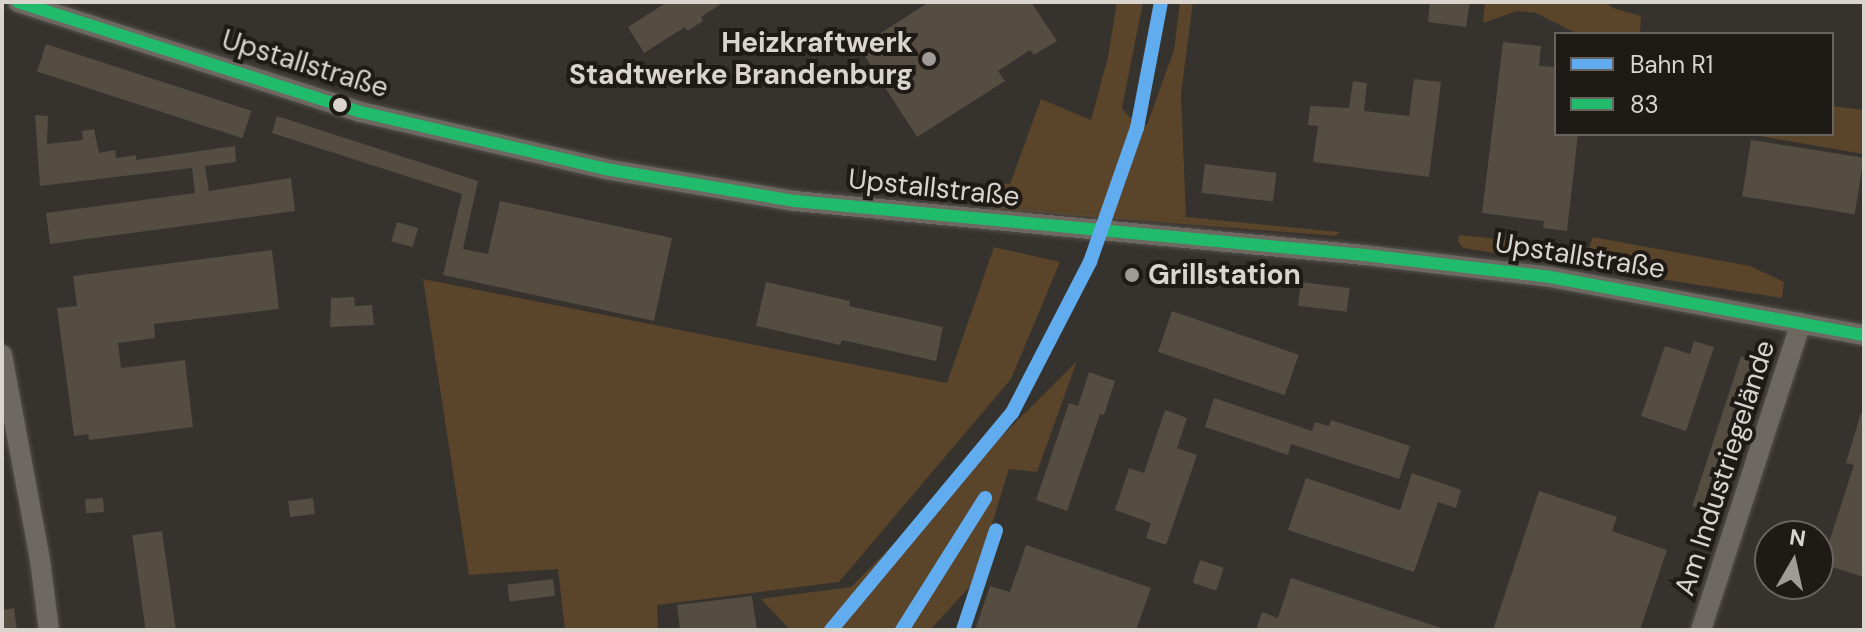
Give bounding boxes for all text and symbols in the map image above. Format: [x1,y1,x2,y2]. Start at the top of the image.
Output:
street label: Upstallstraße [218,23,392,105]
place label: Heizkraftwerk Stadtwerke Brandenburg [569,26,913,92]
legend [1554,32,1834,136]
text: Bahn R1 [1630,49,1713,80]
marker: Heizkraftwerk Stadtwerke Brandenburg [920,50,938,68]
text: 83 [1630,89,1659,120]
unlabelled marker [332,97,348,113]
street label: Upstallstraße [847,162,1021,214]
street label: Upstallstraße [1492,226,1668,286]
place label: Grillstation [1148,258,1301,292]
marker: Grillstation [1123,266,1141,284]
street label: Am Industriegelände [1668,336,1782,600]
north arrow [1754,520,1834,600]
text: N [1787,522,1808,553]

